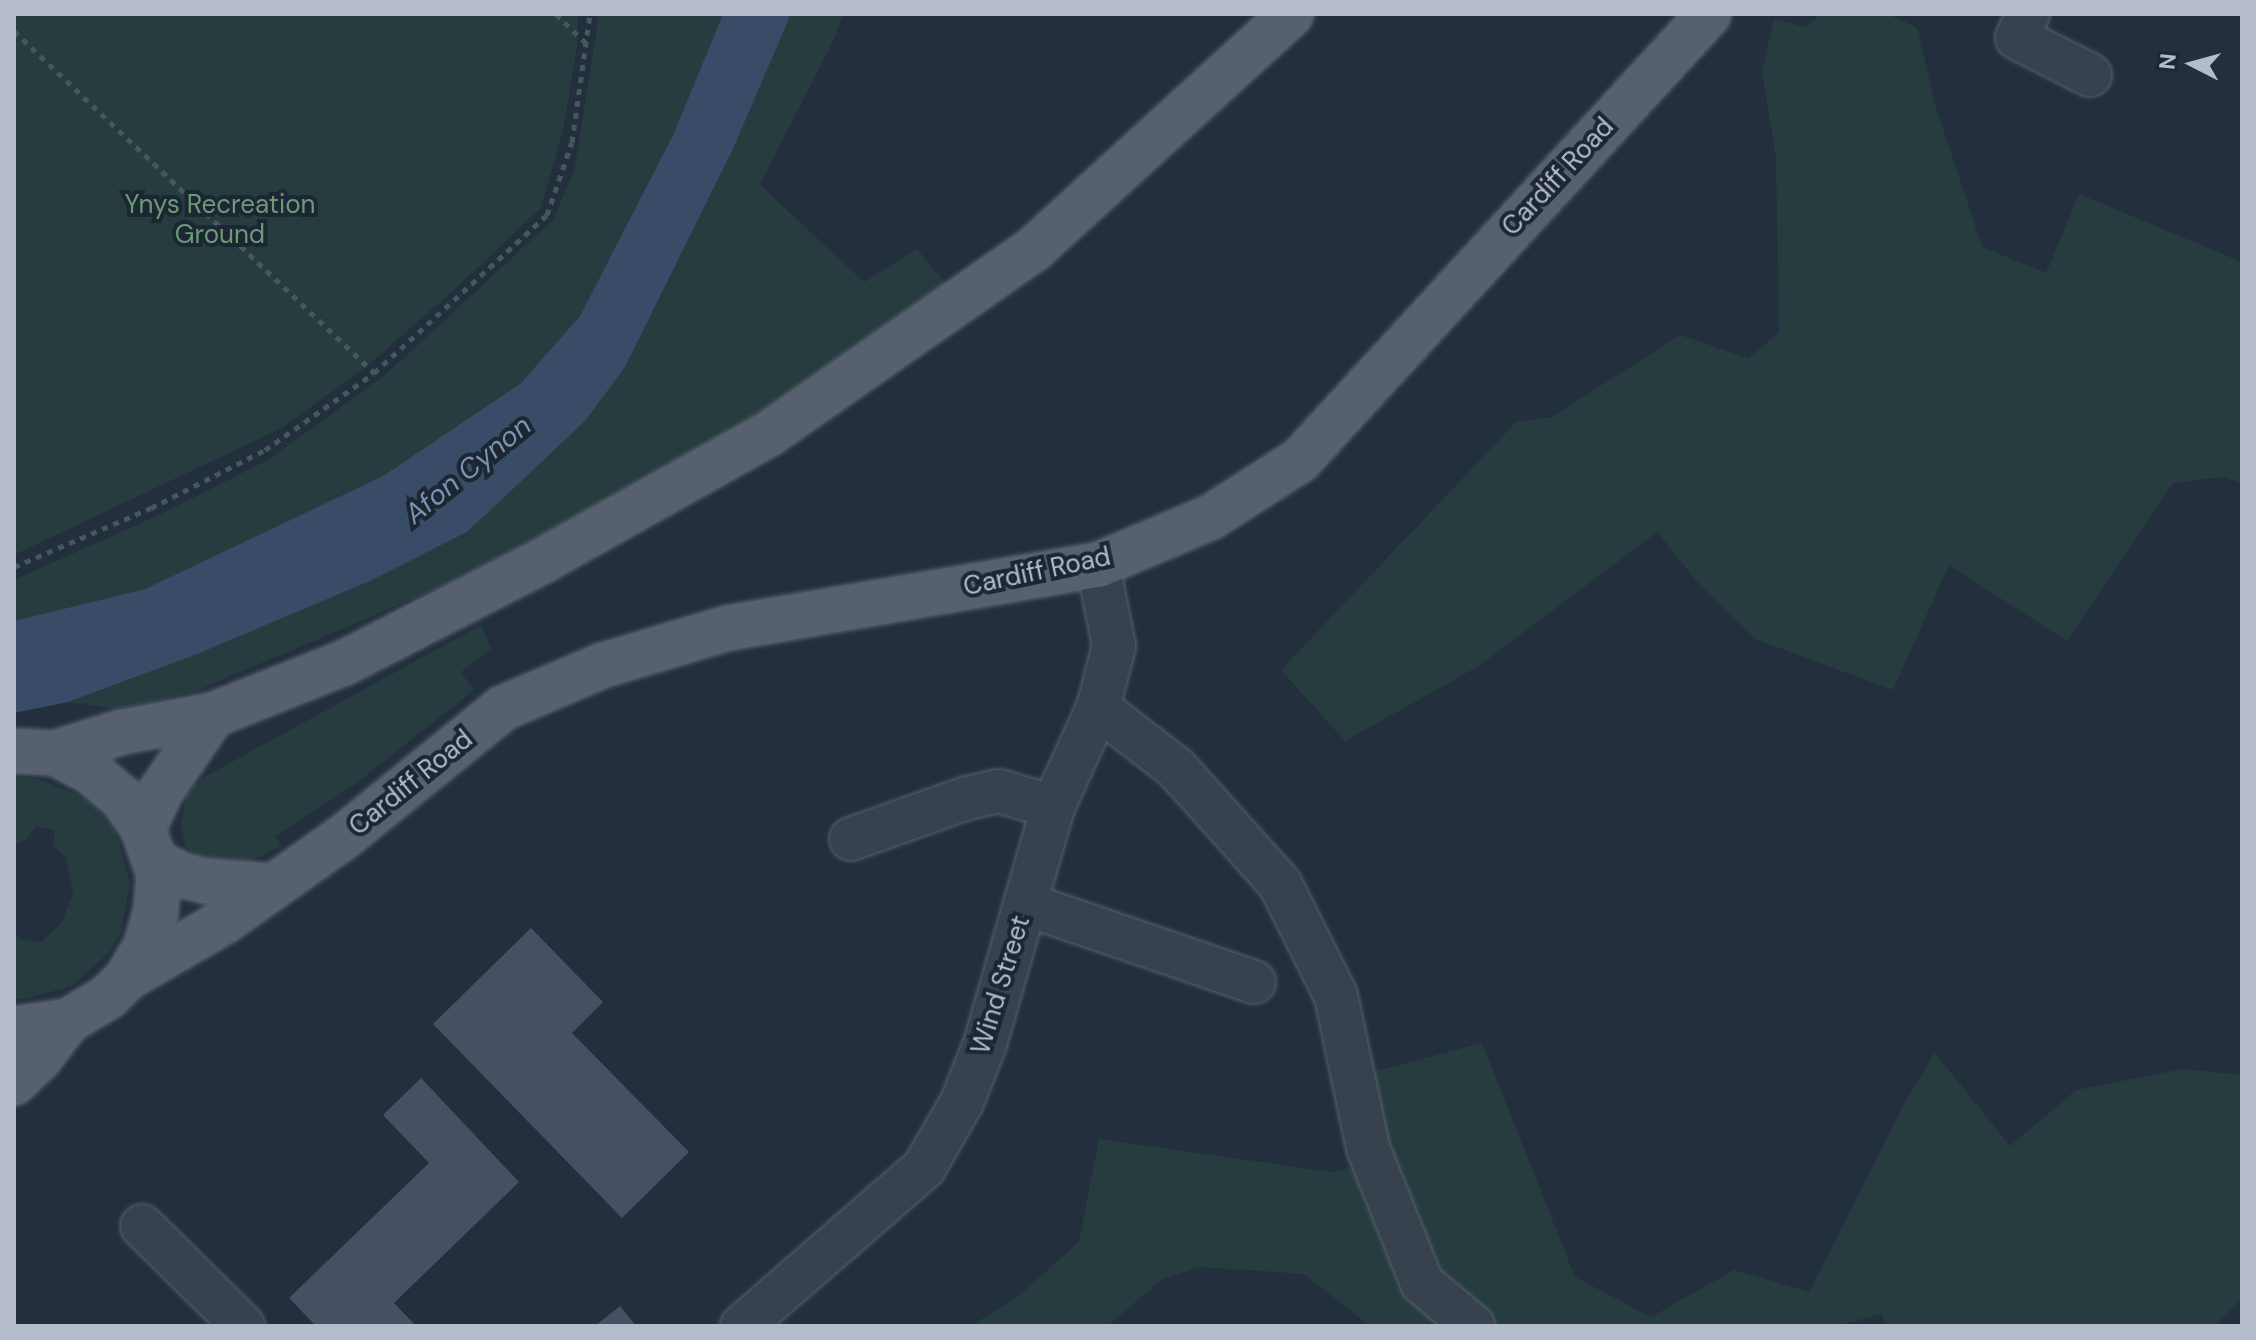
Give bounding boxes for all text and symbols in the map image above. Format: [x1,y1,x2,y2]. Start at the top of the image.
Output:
north arrow [2152,24,2232,104]
text: N [2152,52,2183,71]
street label: Cardiff Road [1496,112,1620,242]
park label: Ynys Recreation Ground [124,189,316,250]
water label: Afon Cynon [398,409,538,531]
street label: Cardiff Road [961,541,1113,603]
street label: Cardiff Road [343,724,479,842]
street label: Wind Street [965,912,1037,1058]

